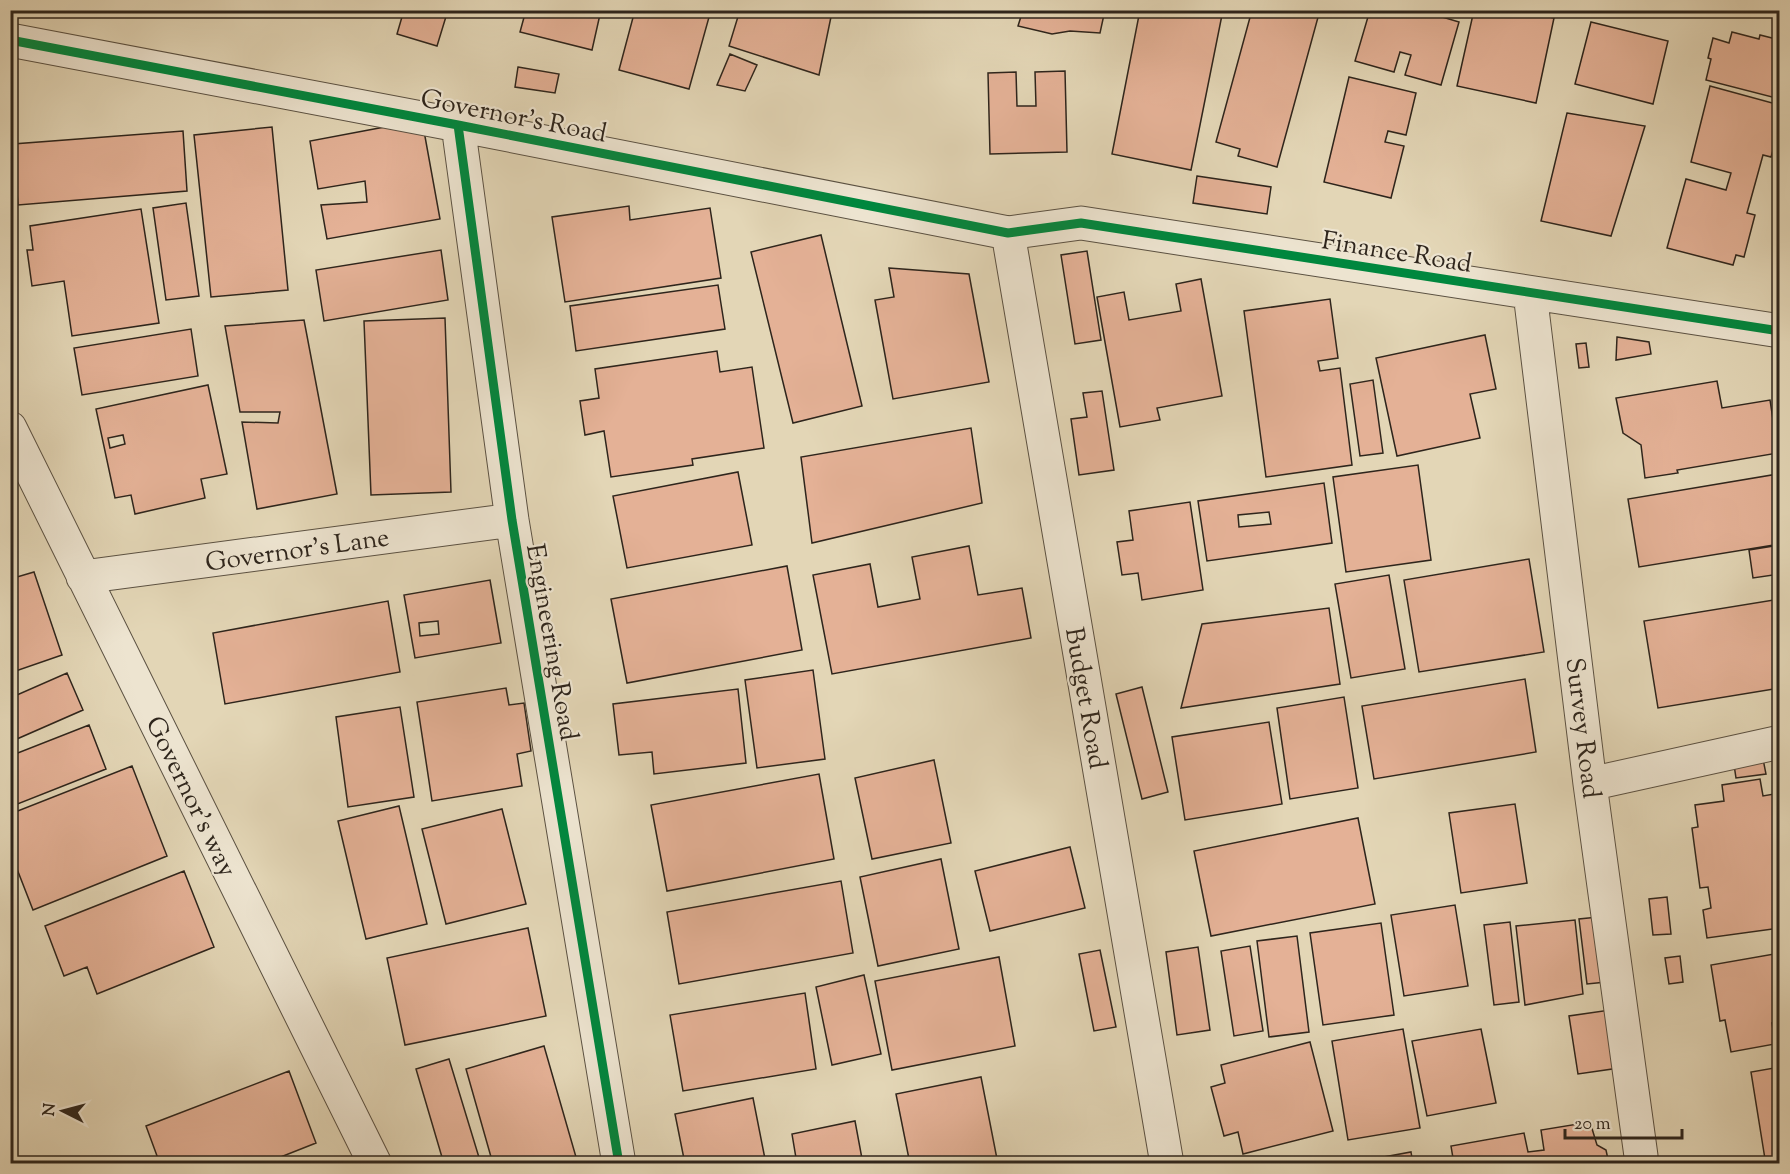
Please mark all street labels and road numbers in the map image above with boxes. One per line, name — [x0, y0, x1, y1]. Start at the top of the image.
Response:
street label: Governor's Road — [417, 81, 610, 154]
street label: Finance Road — [1319, 223, 1475, 284]
street label: Governor's Lane — [203, 520, 392, 583]
street label: Engineering Road — [515, 541, 586, 744]
street label: Budget Road — [1054, 625, 1115, 772]
street label: Survey Road — [1555, 656, 1609, 801]
street label: Governor's way — [135, 711, 245, 884]

